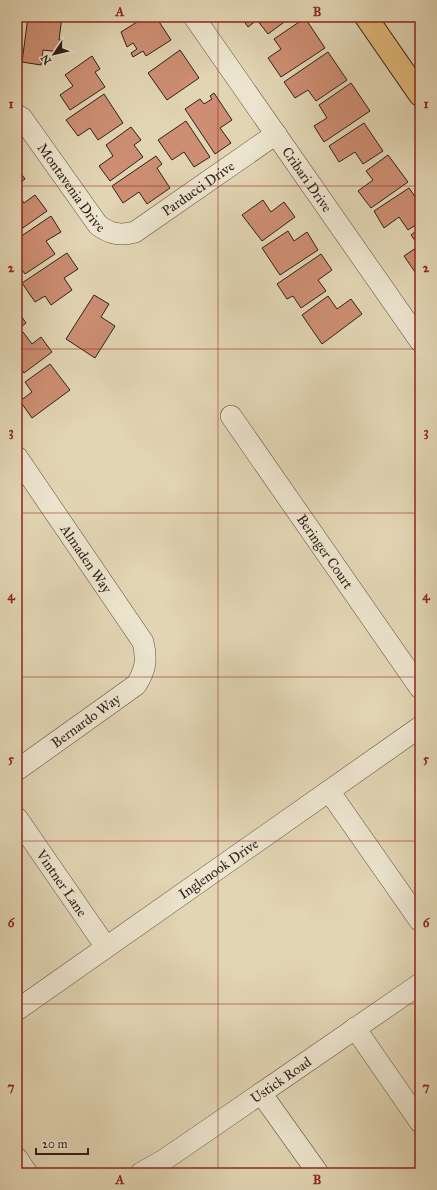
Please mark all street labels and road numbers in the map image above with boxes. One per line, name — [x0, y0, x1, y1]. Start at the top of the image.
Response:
street label: Montavenia Drive — [34, 140, 108, 236]
street label: Cribari Drive — [279, 143, 336, 215]
street label: Parducci Drive — [158, 157, 238, 219]
street label: Beringer Court — [293, 511, 357, 592]
street label: Almaden Way — [56, 520, 116, 597]
street label: Bernardo Way — [48, 690, 124, 752]
street label: Inglenook Drive — [175, 835, 262, 902]
street label: Vintner Lane — [32, 845, 91, 920]
street label: Ustick Road — [247, 1053, 314, 1107]

